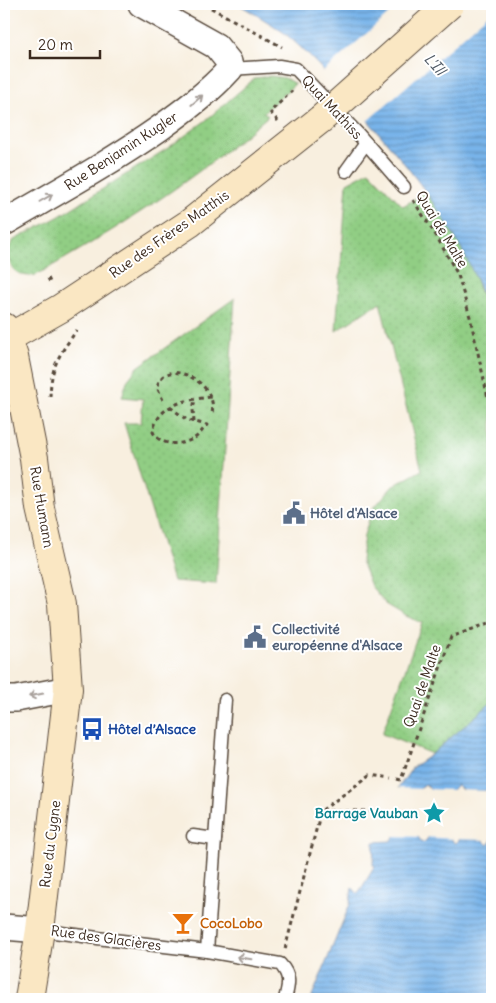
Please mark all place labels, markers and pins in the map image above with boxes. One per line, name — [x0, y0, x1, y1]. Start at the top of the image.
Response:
public building icon: Hôtel d'Alsace — [281, 500, 307, 526]
place label: Hôtel d'Alsace — [310, 504, 398, 522]
place label: Collectivité européenne d'Alsace — [272, 620, 403, 654]
public building icon: Collectivité européenne d'Alsace — [242, 624, 268, 650]
bus stop icon: Hôtel d’Alsace — [79, 716, 105, 742]
place label: Hôtel d’Alsace — [108, 720, 196, 738]
place icon: Barrage Vauban — [421, 800, 447, 826]
place label: Barrage Vauban — [315, 804, 418, 822]
bar icon: CocoLobo — [170, 910, 196, 936]
place label: CocoLobo — [200, 914, 263, 932]

